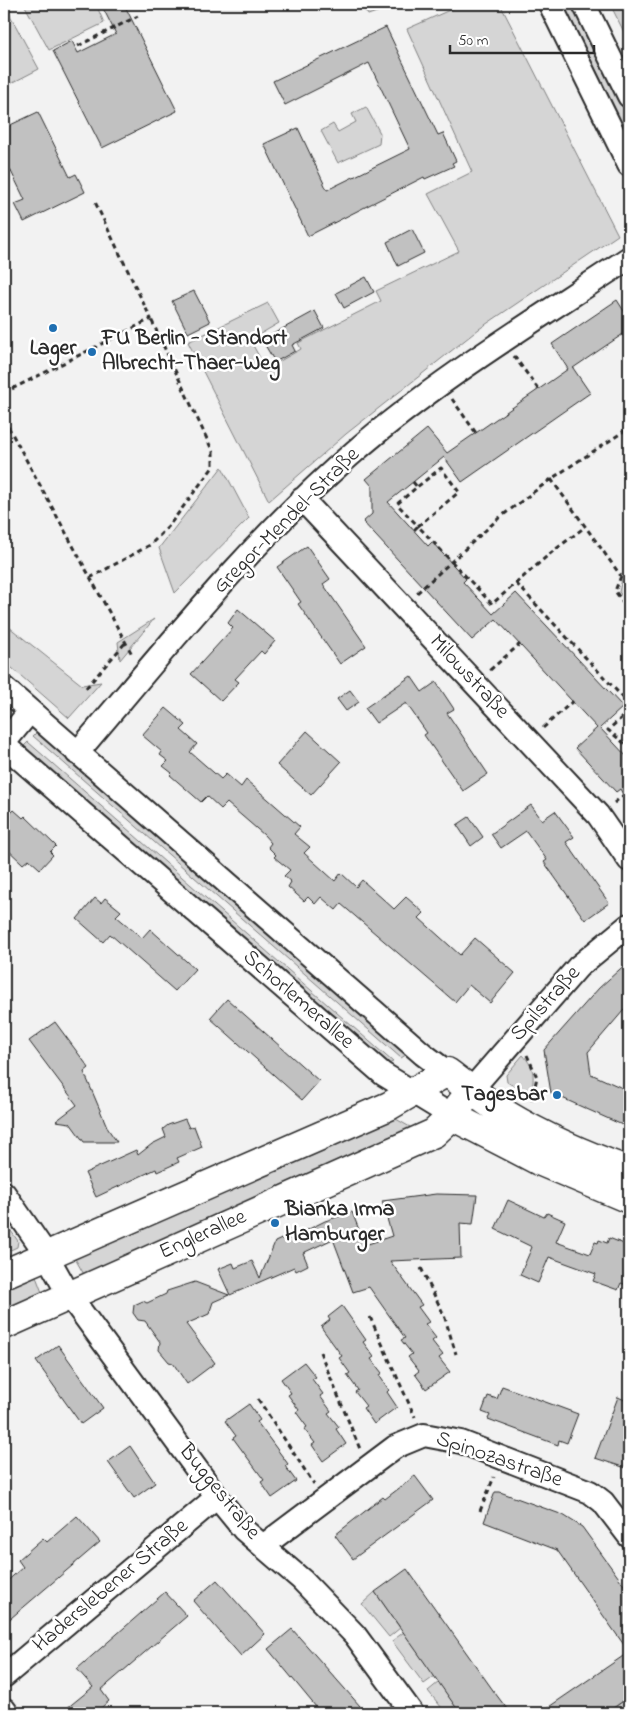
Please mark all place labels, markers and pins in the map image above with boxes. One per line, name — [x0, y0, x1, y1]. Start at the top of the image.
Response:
marker: Lager — [47, 322, 59, 334]
place label: FU Berlin - Standort Albrecht-Thaer-Weg — [101, 323, 288, 381]
place label: Lager — [30, 333, 77, 366]
marker: FU Berlin - Standort Albrecht-Thaer-Weg — [86, 346, 98, 358]
place label: Tagesbar — [461, 1079, 548, 1112]
marker: Tagesbar — [551, 1089, 563, 1101]
place label: Bianka Irma Hamburger — [284, 1194, 395, 1252]
marker: Bianka Irma Hamburger — [269, 1217, 281, 1229]

